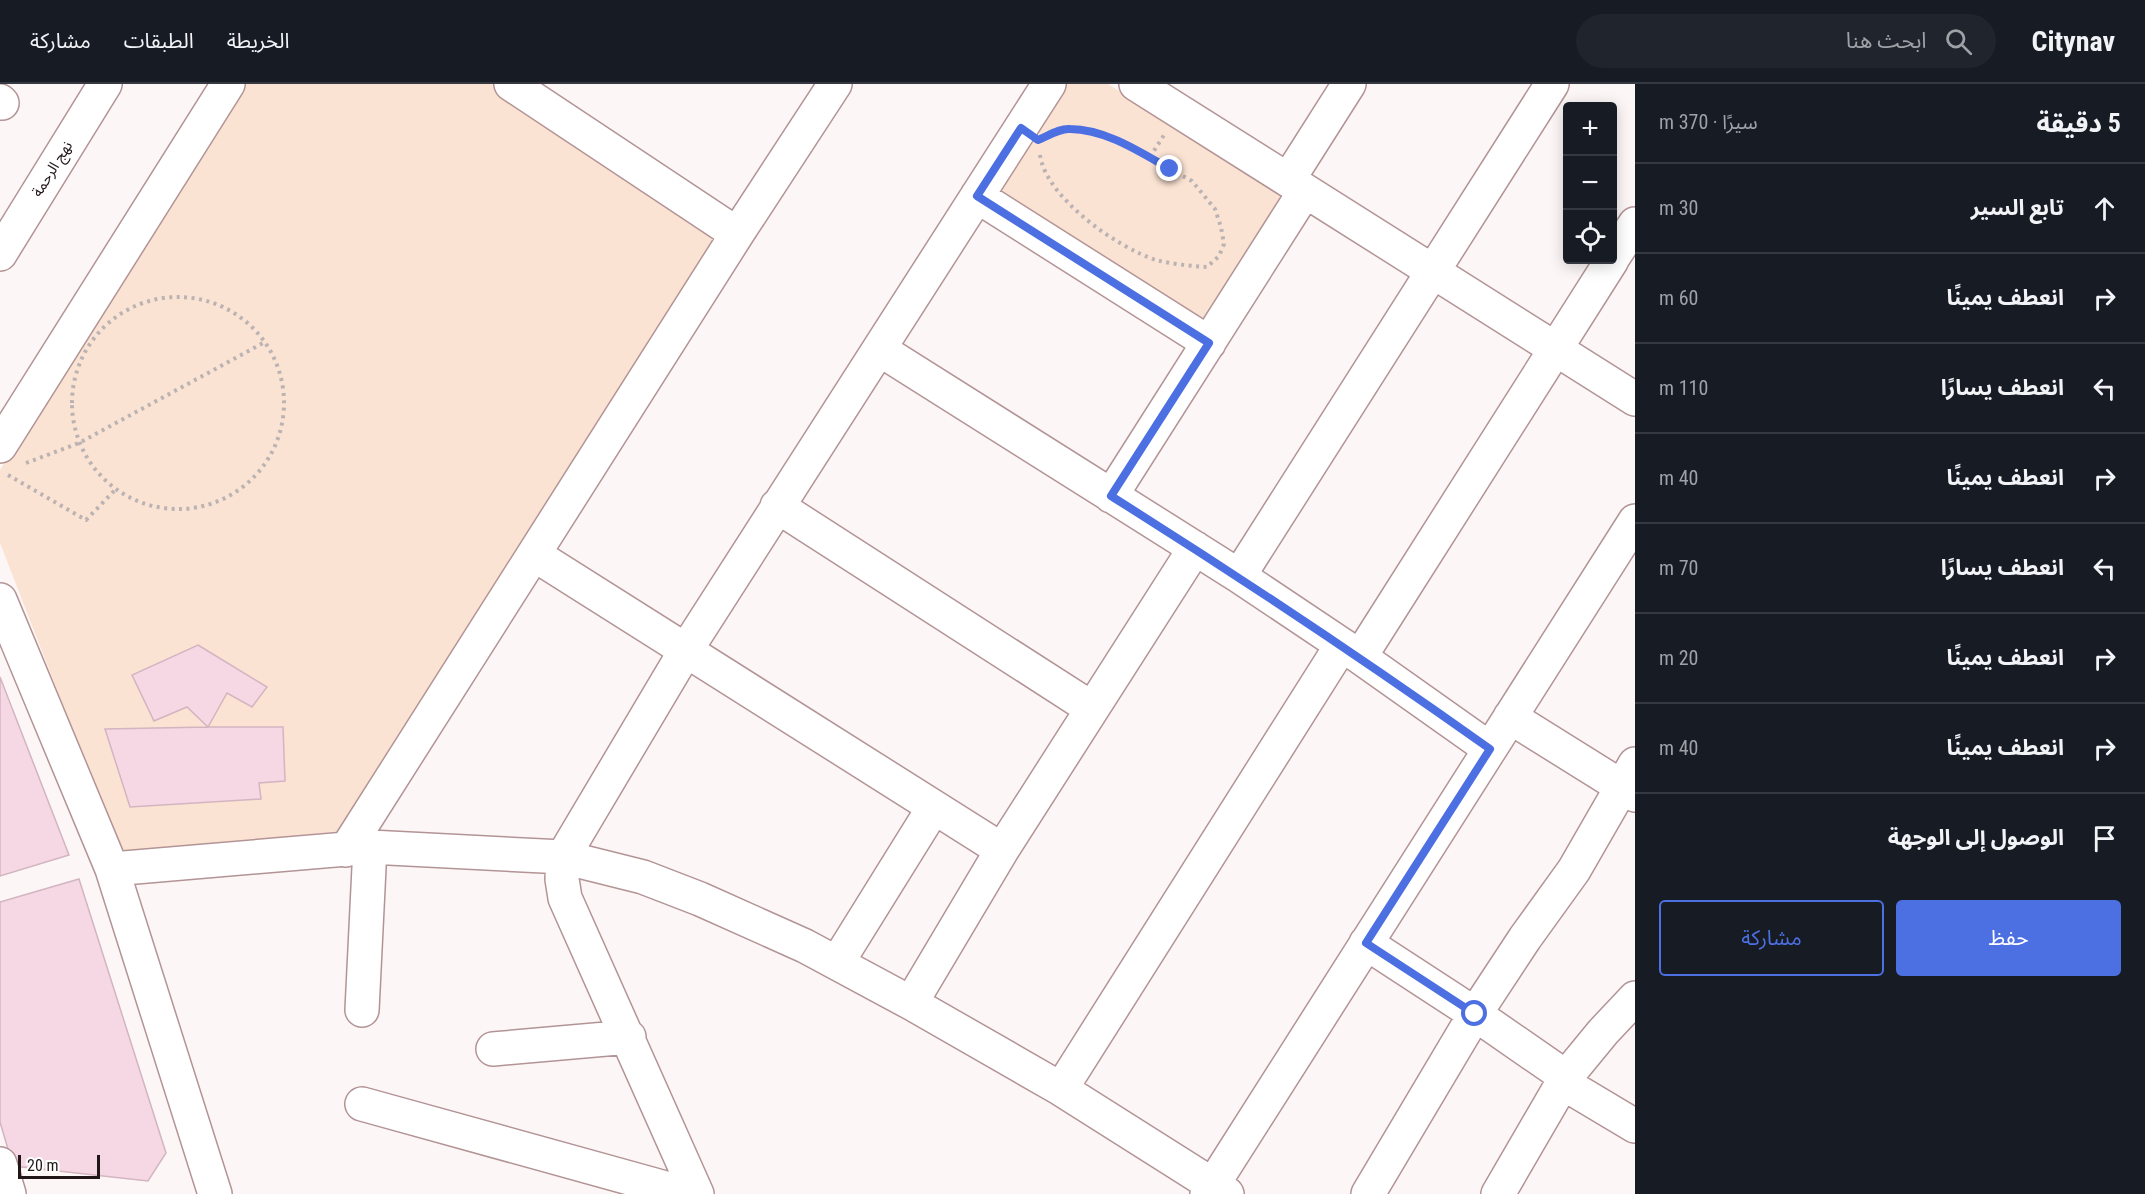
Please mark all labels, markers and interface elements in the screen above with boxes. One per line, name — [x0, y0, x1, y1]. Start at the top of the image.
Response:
search box — [1576, 14, 1996, 68]
icon: search — [1942, 25, 1975, 58]
text: Citynav — [2032, 25, 2115, 58]
text: ابحث هنا — [1846, 28, 1927, 53]
text: مشاركة — [30, 29, 91, 53]
text: الطبقات — [124, 29, 194, 53]
text: الخريطة — [227, 29, 290, 53]
map controls — [1563, 102, 1617, 264]
button: + — [1563, 102, 1617, 156]
text: 5 دقيقة — [2036, 108, 2121, 138]
text: سيرًا · 370 m — [1659, 110, 1758, 134]
street label: نهج الرحمة — [28, 138, 79, 202]
route end — [1156, 155, 1182, 181]
button: − — [1563, 156, 1617, 210]
icon: ahead — [2088, 192, 2121, 225]
text: تابع السير — [1971, 195, 2064, 220]
text: 30 m — [1659, 196, 1698, 220]
button: locate — [1563, 210, 1617, 264]
icon: right — [2088, 282, 2121, 315]
text: انعطف يمينًا — [1946, 285, 2064, 310]
text: 60 m — [1659, 286, 1698, 310]
icon: left — [2088, 372, 2121, 405]
text: انعطف يسارًا — [1941, 375, 2064, 400]
text: 110 m — [1659, 376, 1708, 400]
icon: right — [2088, 462, 2121, 495]
text: انعطف يمينًا — [1946, 465, 2064, 490]
text: 40 m — [1659, 466, 1698, 490]
icon: left — [2088, 552, 2121, 585]
text: انعطف يسارًا — [1941, 555, 2064, 580]
text: 70 m — [1659, 556, 1698, 580]
icon: right — [2088, 642, 2121, 675]
text: انعطف يمينًا — [1946, 645, 2064, 670]
text: 20 m — [1659, 646, 1698, 670]
icon: right — [2088, 732, 2121, 765]
text: انعطف يمينًا — [1946, 735, 2064, 760]
text: 40 m — [1659, 736, 1698, 760]
icon: arrive — [2088, 822, 2121, 855]
text: الوصول إلى الوجهة — [1888, 825, 2064, 850]
button: مشاركة — [1659, 900, 1884, 976]
button: حفظ — [1896, 900, 2121, 976]
route start — [1461, 1000, 1487, 1026]
scale bar — [18, 1152, 100, 1180]
text: 20 m — [27, 1156, 59, 1175]

